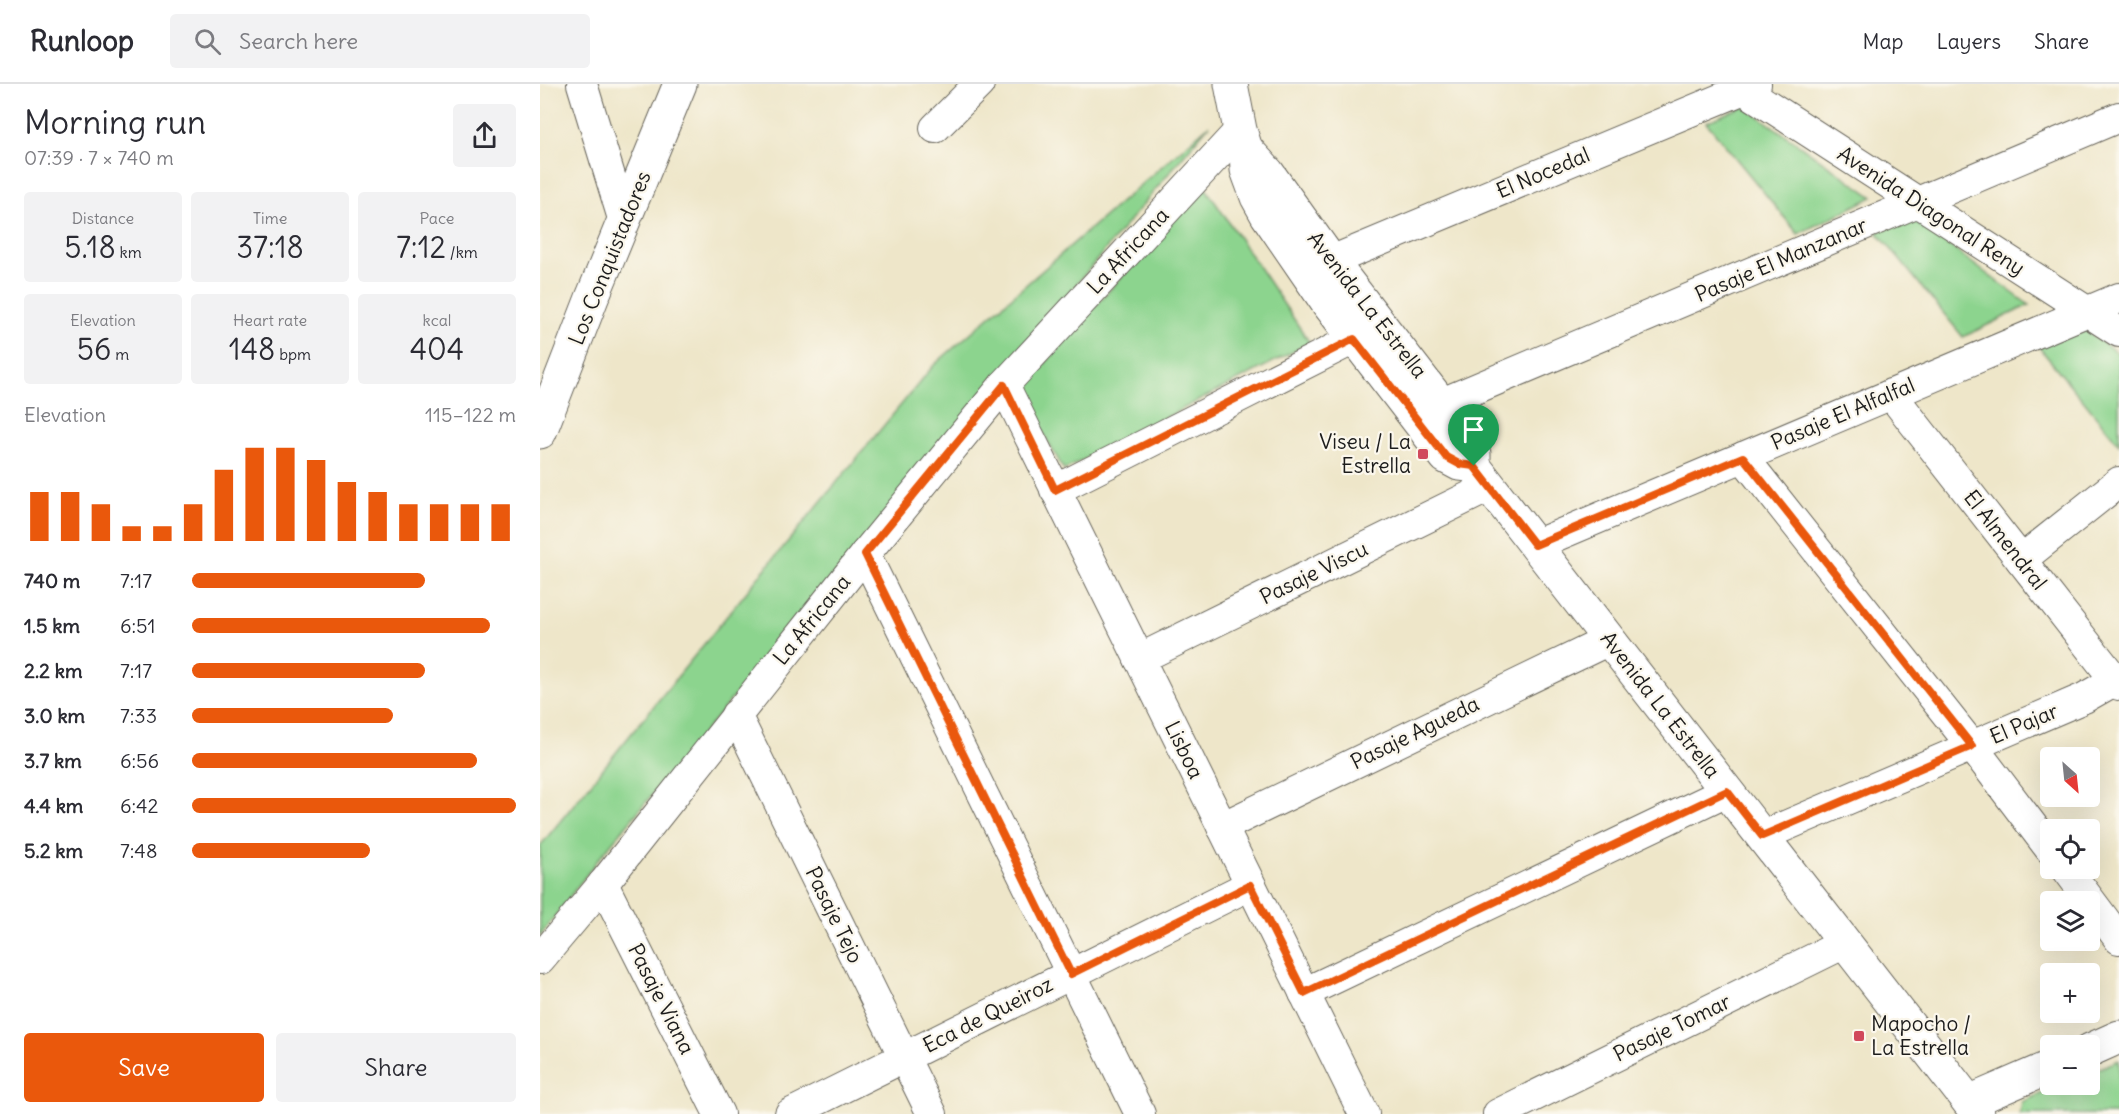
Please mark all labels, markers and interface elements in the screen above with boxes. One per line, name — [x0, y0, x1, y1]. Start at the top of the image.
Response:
search box — [170, 14, 590, 68]
text: Runloop — [30, 23, 134, 59]
icon: search — [191, 25, 224, 58]
text: Search here — [239, 27, 358, 55]
text: Map — [1863, 28, 1903, 55]
text: Layers — [1936, 28, 2001, 55]
text: Share — [2034, 28, 2089, 55]
text: Morning run — [24, 101, 206, 143]
button: share — [453, 104, 516, 167]
street label: Avenida Diagonal Reny — [1832, 140, 2030, 281]
street label: El Nocedal — [1492, 141, 1594, 204]
text: 07:39 · 7 × 740 m — [24, 145, 174, 170]
street label: Los Conquistadores — [562, 167, 657, 349]
street label: La Africana — [1081, 202, 1174, 300]
text: Distance — [72, 208, 134, 228]
text: Time — [253, 208, 287, 228]
text: Pace — [420, 208, 454, 228]
street label: Pasaje El Manzanar — [1691, 211, 1871, 308]
street label: Avenida La Estrella — [1302, 226, 1433, 384]
text: 5.18 — [64, 228, 116, 266]
text: 37:18 — [236, 228, 304, 266]
text: 7:12 — [396, 228, 446, 266]
text: km — [116, 242, 142, 262]
text: /km — [446, 242, 478, 262]
text: Elevation — [70, 310, 136, 330]
text: Heart rate — [233, 310, 307, 330]
text: kcal — [423, 310, 451, 330]
text: 56 — [77, 330, 111, 368]
text: 148 — [229, 330, 275, 368]
text: 404 — [410, 330, 464, 368]
text: m — [111, 344, 129, 364]
text: bpm — [275, 344, 311, 364]
street label: Pasaje El Alfalfal — [1767, 371, 1919, 456]
text: Elevation — [24, 402, 106, 427]
text: 115–122 m — [425, 402, 516, 427]
pin — [1448, 404, 1499, 466]
icon: arrive — [1457, 413, 1490, 446]
place label: Viseu / La Estrella — [1319, 428, 1411, 479]
marker: Viseu / La Estrella — [1416, 447, 1430, 461]
street label: El Almendral — [1958, 484, 2053, 595]
street label: Pasaje Viscu — [1255, 535, 1372, 610]
text: 740 m — [24, 568, 80, 593]
text: 7:17 — [120, 568, 152, 593]
street label: La Africana — [767, 569, 856, 670]
text: 1.5 km — [24, 613, 80, 638]
text: 6:51 — [120, 613, 156, 638]
street label: Avenida La Estrella — [1595, 626, 1726, 784]
text: 2.2 km — [24, 658, 83, 683]
text: 7:17 — [120, 658, 152, 683]
street label: Pasaje Agueda — [1346, 690, 1483, 775]
street label: El Pajar — [1986, 697, 2062, 750]
text: 3.0 km — [24, 703, 85, 728]
text: 7:33 — [120, 703, 157, 728]
street label: Lisboa — [1159, 716, 1210, 783]
north arrow — [2040, 747, 2100, 807]
map controls — [2040, 747, 2100, 1095]
text: 3.7 km — [24, 748, 82, 773]
text: 6:56 — [120, 748, 159, 773]
text: 4.4 km — [24, 793, 83, 818]
text: 6:42 — [120, 793, 159, 818]
button: locate — [2040, 819, 2100, 879]
text: 5.2 km — [24, 838, 83, 863]
text: 7:48 — [120, 838, 157, 863]
street label: Pasaje Tejo — [800, 862, 869, 967]
button: layers — [2040, 891, 2100, 951]
street label: Pasaje Viana — [622, 939, 701, 1059]
button: + — [2040, 963, 2100, 1023]
street label: Eca de Queiroz — [918, 970, 1057, 1059]
street label: Pasaje Tomar — [1609, 987, 1735, 1068]
place label: Mapocho / La Estrella — [1871, 1010, 1971, 1061]
marker: Mapocho / La Estrella — [1852, 1029, 1866, 1043]
button: Save — [24, 1033, 264, 1102]
button: Share — [276, 1033, 516, 1102]
button: − — [2040, 1035, 2100, 1095]

